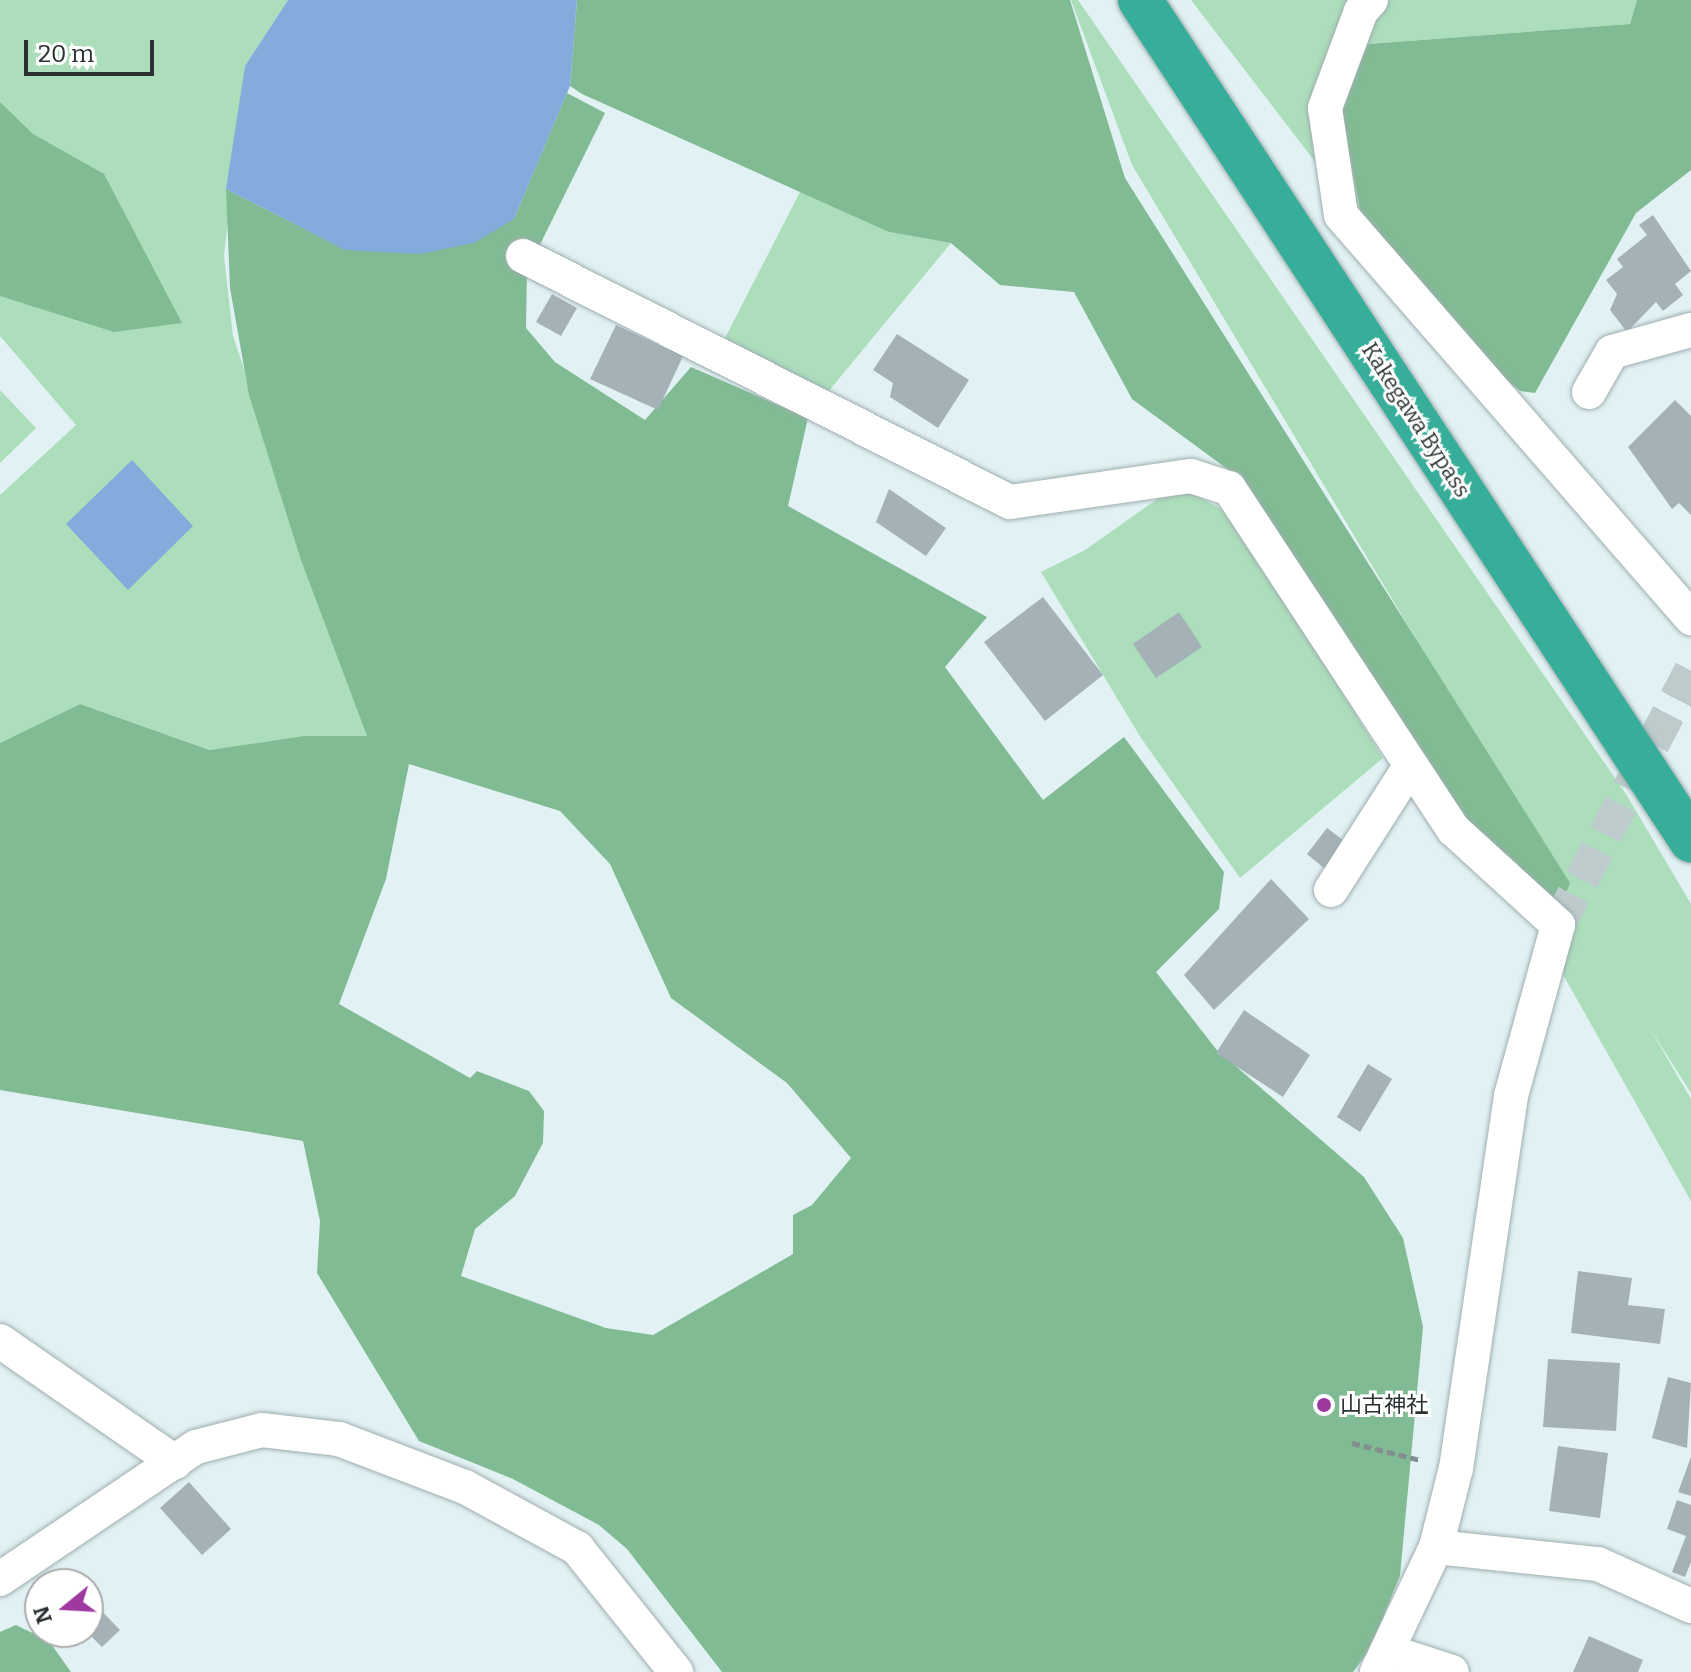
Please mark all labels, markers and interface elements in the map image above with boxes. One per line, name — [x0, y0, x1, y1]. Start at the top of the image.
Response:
scale bar — [28, 24, 158, 74]
text: 20 m — [38, 40, 94, 68]
street label: Kakegawa Bypass — [1356, 338, 1476, 502]
place label: 山古神社 — [1340, 1392, 1428, 1418]
marker: 山古神社 — [1315, 1396, 1333, 1414]
north arrow — [24, 1568, 104, 1648]
text: N — [27, 1603, 58, 1627]

